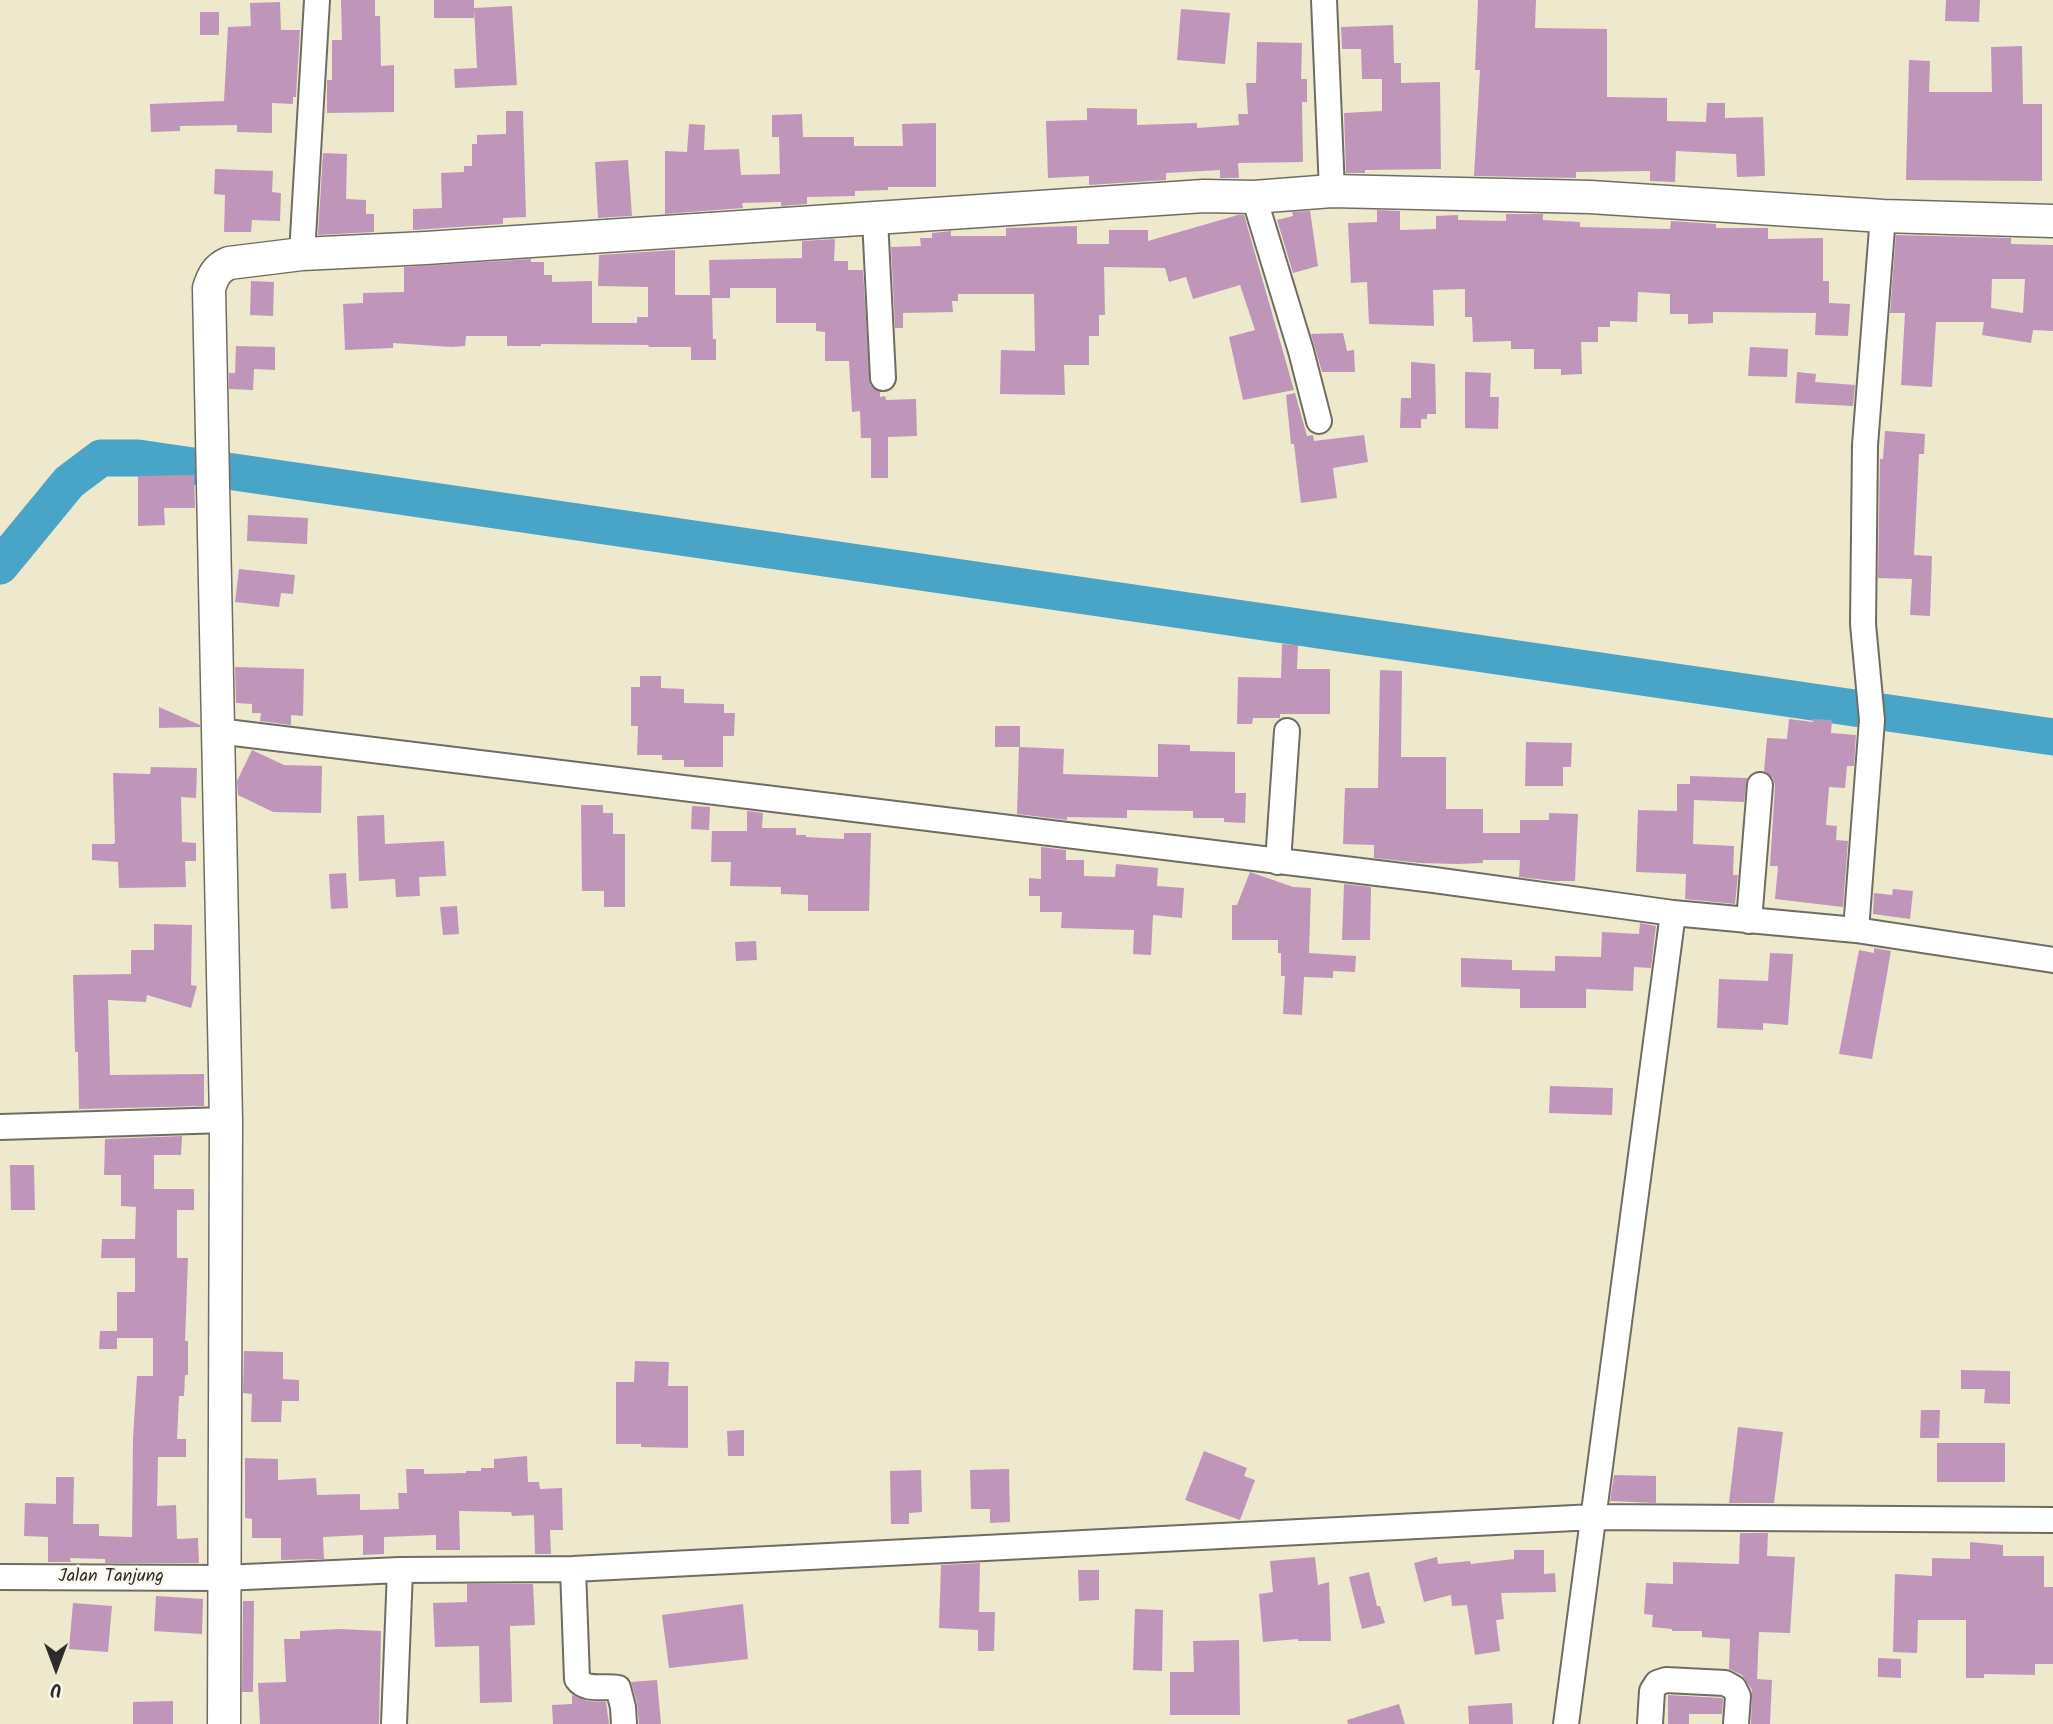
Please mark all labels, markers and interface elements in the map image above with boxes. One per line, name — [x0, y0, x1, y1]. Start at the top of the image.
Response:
street label: Jalan Tanjung — [58, 1567, 164, 1589]
north arrow — [21, 1633, 91, 1703]
text: U — [50, 1674, 62, 1704]

